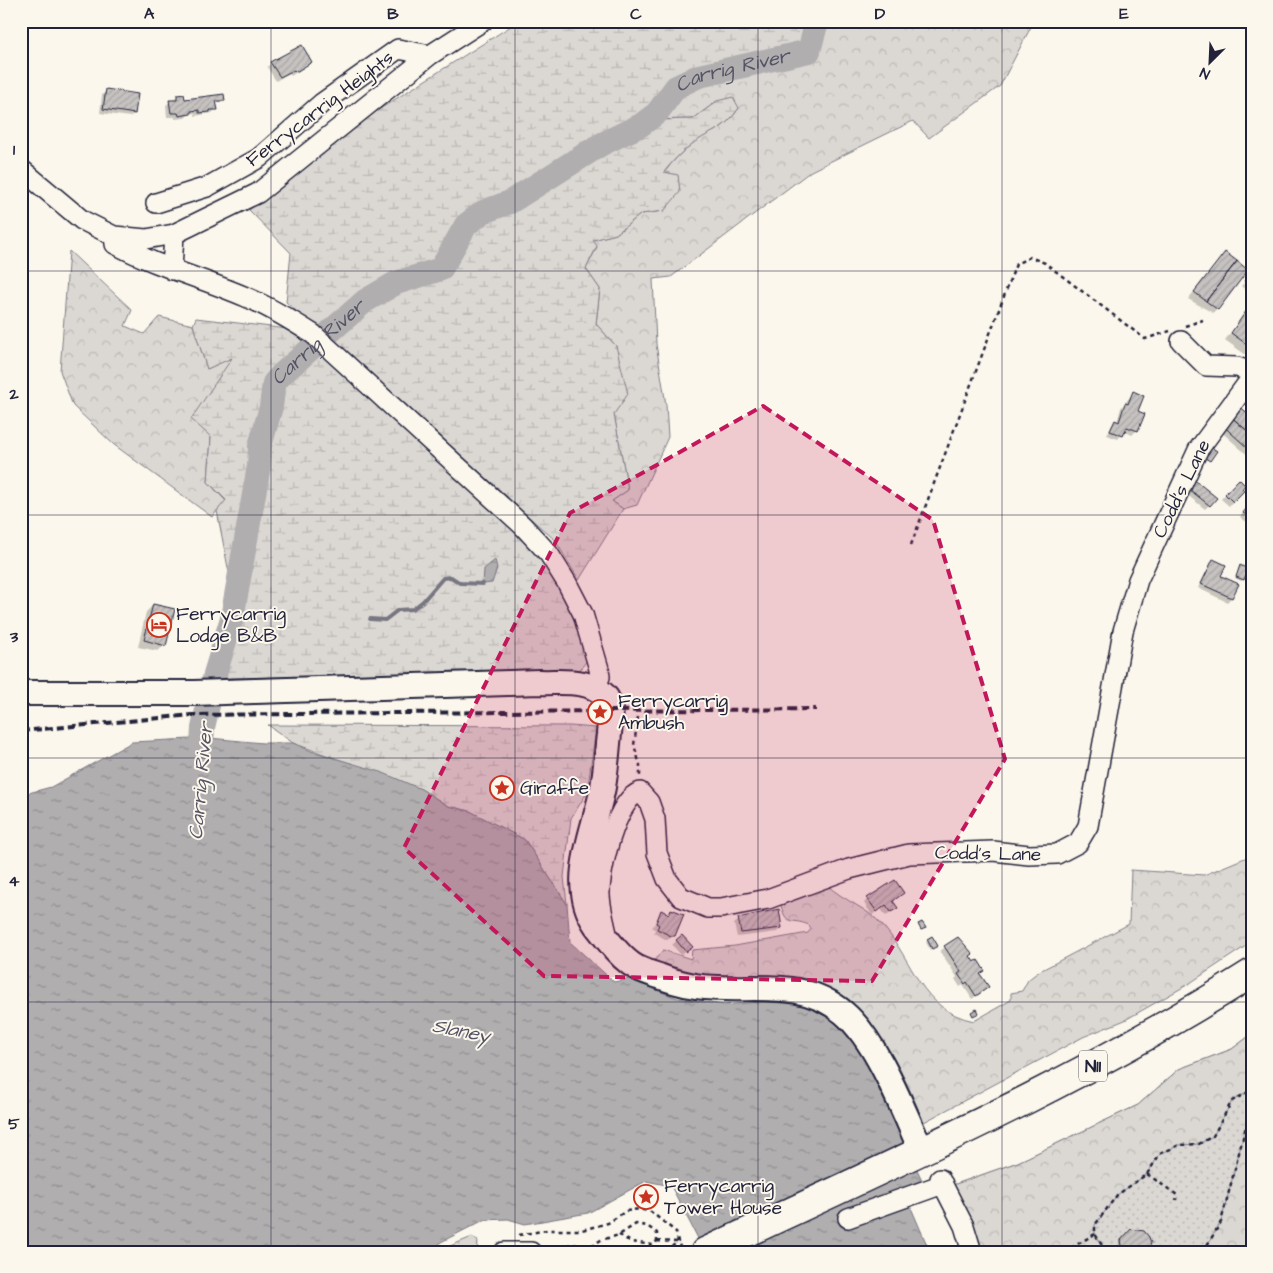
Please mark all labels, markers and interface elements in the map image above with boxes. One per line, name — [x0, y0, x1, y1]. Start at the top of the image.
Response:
text: A — [144, 3, 155, 25]
text: B — [387, 3, 399, 25]
text: C — [630, 3, 642, 25]
text: D — [875, 3, 886, 25]
text: E — [1119, 3, 1129, 25]
north arrow — [1186, 38, 1236, 88]
water label: Carrig River — [671, 41, 794, 99]
street label: Ferrycarrig Heights — [240, 44, 400, 174]
text: N — [1197, 62, 1213, 84]
text: 1 — [13, 139, 16, 161]
water label: Carrig River — [264, 292, 373, 391]
text: 2 — [8, 383, 19, 405]
street label: Codd's Lane — [1147, 435, 1217, 543]
place label: Ferrycarrig Lodge B&B — [176, 601, 286, 651]
hotel icon: Ferrycarrig Lodge B&B — [146, 612, 172, 638]
text: 3 — [9, 626, 19, 648]
place label: Ferrycarrig Ambush — [618, 688, 728, 737]
place icon: Ferrycarrig Ambush — [587, 699, 613, 725]
water label: Carrig River — [182, 719, 221, 841]
place icon: Giraffe — [489, 775, 515, 801]
place label: Giraffe — [520, 775, 589, 802]
street label: Codd's Lane — [935, 840, 1041, 868]
text: 4 — [9, 870, 20, 892]
water label: Slaney — [430, 1012, 494, 1052]
road number: N11 — [1079, 1050, 1107, 1082]
text: 5 — [8, 1113, 20, 1135]
place label: Ferrycarrig Tower House — [664, 1173, 782, 1222]
place icon: Ferrycarrig Tower House — [633, 1184, 659, 1210]

